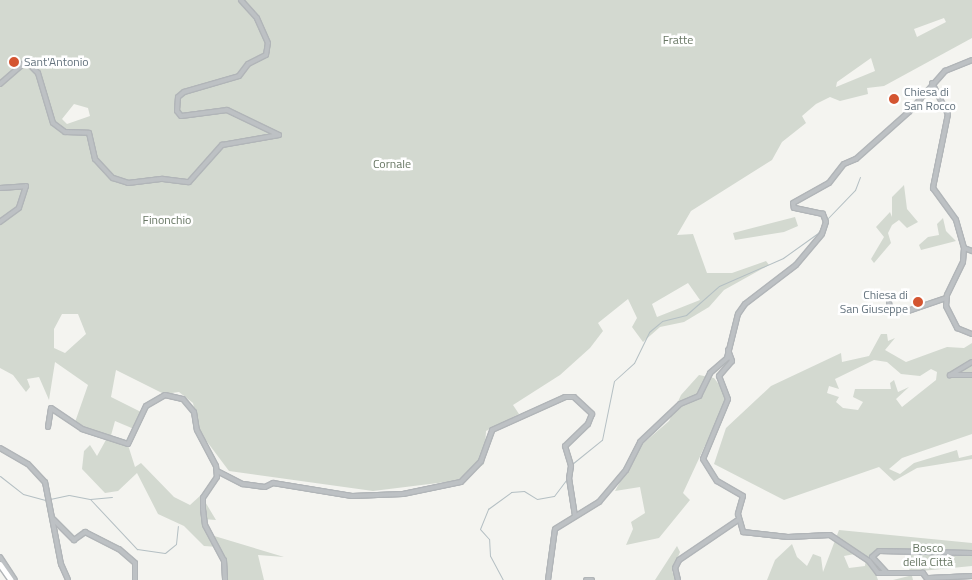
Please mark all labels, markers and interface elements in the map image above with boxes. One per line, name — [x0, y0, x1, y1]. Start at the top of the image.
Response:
park label: Fratte — [663, 33, 693, 47]
place label: Sant'Antonio — [24, 55, 89, 69]
marker: Sant'Antonio — [8, 56, 20, 68]
place label: Chiesa di San Rocco — [904, 85, 956, 113]
marker: Chiesa di San Rocco — [888, 93, 900, 105]
park label: Cornale — [373, 157, 411, 171]
park label: Finonchio — [143, 213, 191, 227]
place label: Chiesa di San Giuseppe — [840, 288, 908, 316]
marker: Chiesa di San Giuseppe — [912, 296, 924, 308]
park label: Bosco della Città — [903, 541, 953, 569]

